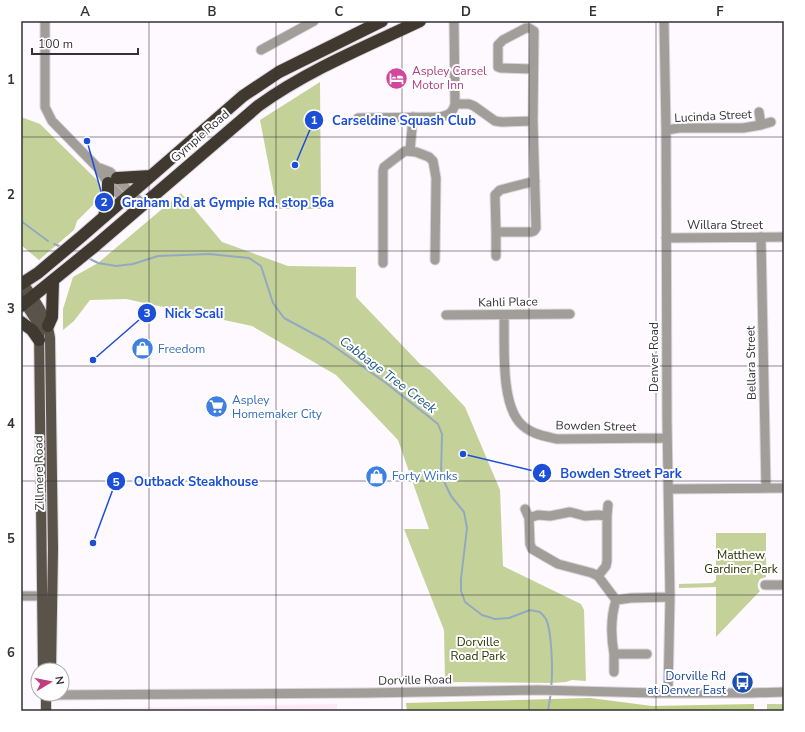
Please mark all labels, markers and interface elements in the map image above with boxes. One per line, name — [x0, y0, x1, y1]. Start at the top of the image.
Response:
text: A — [80, 3, 90, 21]
text: B — [208, 3, 217, 21]
text: C — [335, 3, 344, 21]
text: D — [461, 3, 471, 21]
text: E — [589, 3, 597, 21]
text: F — [716, 3, 724, 21]
scale bar — [32, 30, 138, 56]
text: 100 m — [38, 36, 73, 52]
place label: Aspley Carsel Motor Inn — [412, 63, 487, 93]
hotel icon: Aspley Carsel Motor Inn — [383, 65, 409, 91]
text: 1 — [7, 71, 15, 89]
street label: Gympie Road — [167, 106, 233, 166]
street label: Lucinda Street — [674, 106, 753, 126]
callout: Carseldine Squash Club — [304, 108, 484, 133]
text: 1 — [310, 112, 318, 128]
text: Carseldine Squash Club — [332, 112, 476, 130]
text: 2 — [7, 186, 15, 204]
callout: Graham Rd at Gympie Rd, stop 56a — [94, 190, 342, 215]
text: 2 — [100, 194, 108, 210]
text: Graham Rd at Gympie Rd, stop 56a — [122, 194, 334, 212]
street label: Willara Street — [687, 217, 764, 233]
street label: Kahli Place — [478, 293, 538, 311]
text: 3 — [7, 300, 15, 318]
callout: Nick Scali — [137, 300, 231, 325]
text: 3 — [143, 305, 151, 321]
text: Nick Scali — [165, 305, 223, 323]
street label: Denver Road — [646, 322, 662, 392]
street label: Bellara Street — [742, 325, 760, 400]
water label: Cabbage Tree Creek — [336, 332, 441, 418]
shop icon: Freedom — [130, 336, 156, 362]
place label: Freedom — [158, 341, 205, 357]
place label: Aspley Homemaker City — [232, 392, 323, 422]
supermarket icon: Aspley Homemaker City — [203, 394, 229, 420]
text: 4 — [7, 415, 15, 433]
street label: Bowden Street — [555, 417, 637, 435]
street label: Zillmere Road — [30, 435, 48, 511]
callout: Bowden Street Park — [532, 461, 689, 486]
shop icon: Forty Winks — [363, 463, 389, 489]
text: Bowden Street Park — [560, 465, 683, 483]
text: 4 — [538, 466, 546, 482]
place label: Forty Winks — [392, 468, 458, 484]
callout: Outback Steakhouse — [106, 469, 267, 494]
text: Outback Steakhouse — [134, 473, 258, 491]
text: 5 — [112, 474, 120, 490]
text: 5 — [7, 530, 15, 548]
park label: Matthew Gardiner Park — [704, 547, 779, 577]
park label: Dorville Road Park — [451, 634, 506, 664]
text: 6 — [7, 644, 15, 662]
north arrow — [30, 662, 70, 702]
place label: Dorville Rd at Denver East — [647, 668, 727, 698]
bus stop icon: Dorville Rd at Denver East — [729, 670, 755, 696]
street label: Dorville Road — [378, 671, 452, 689]
text: N — [51, 675, 67, 686]

